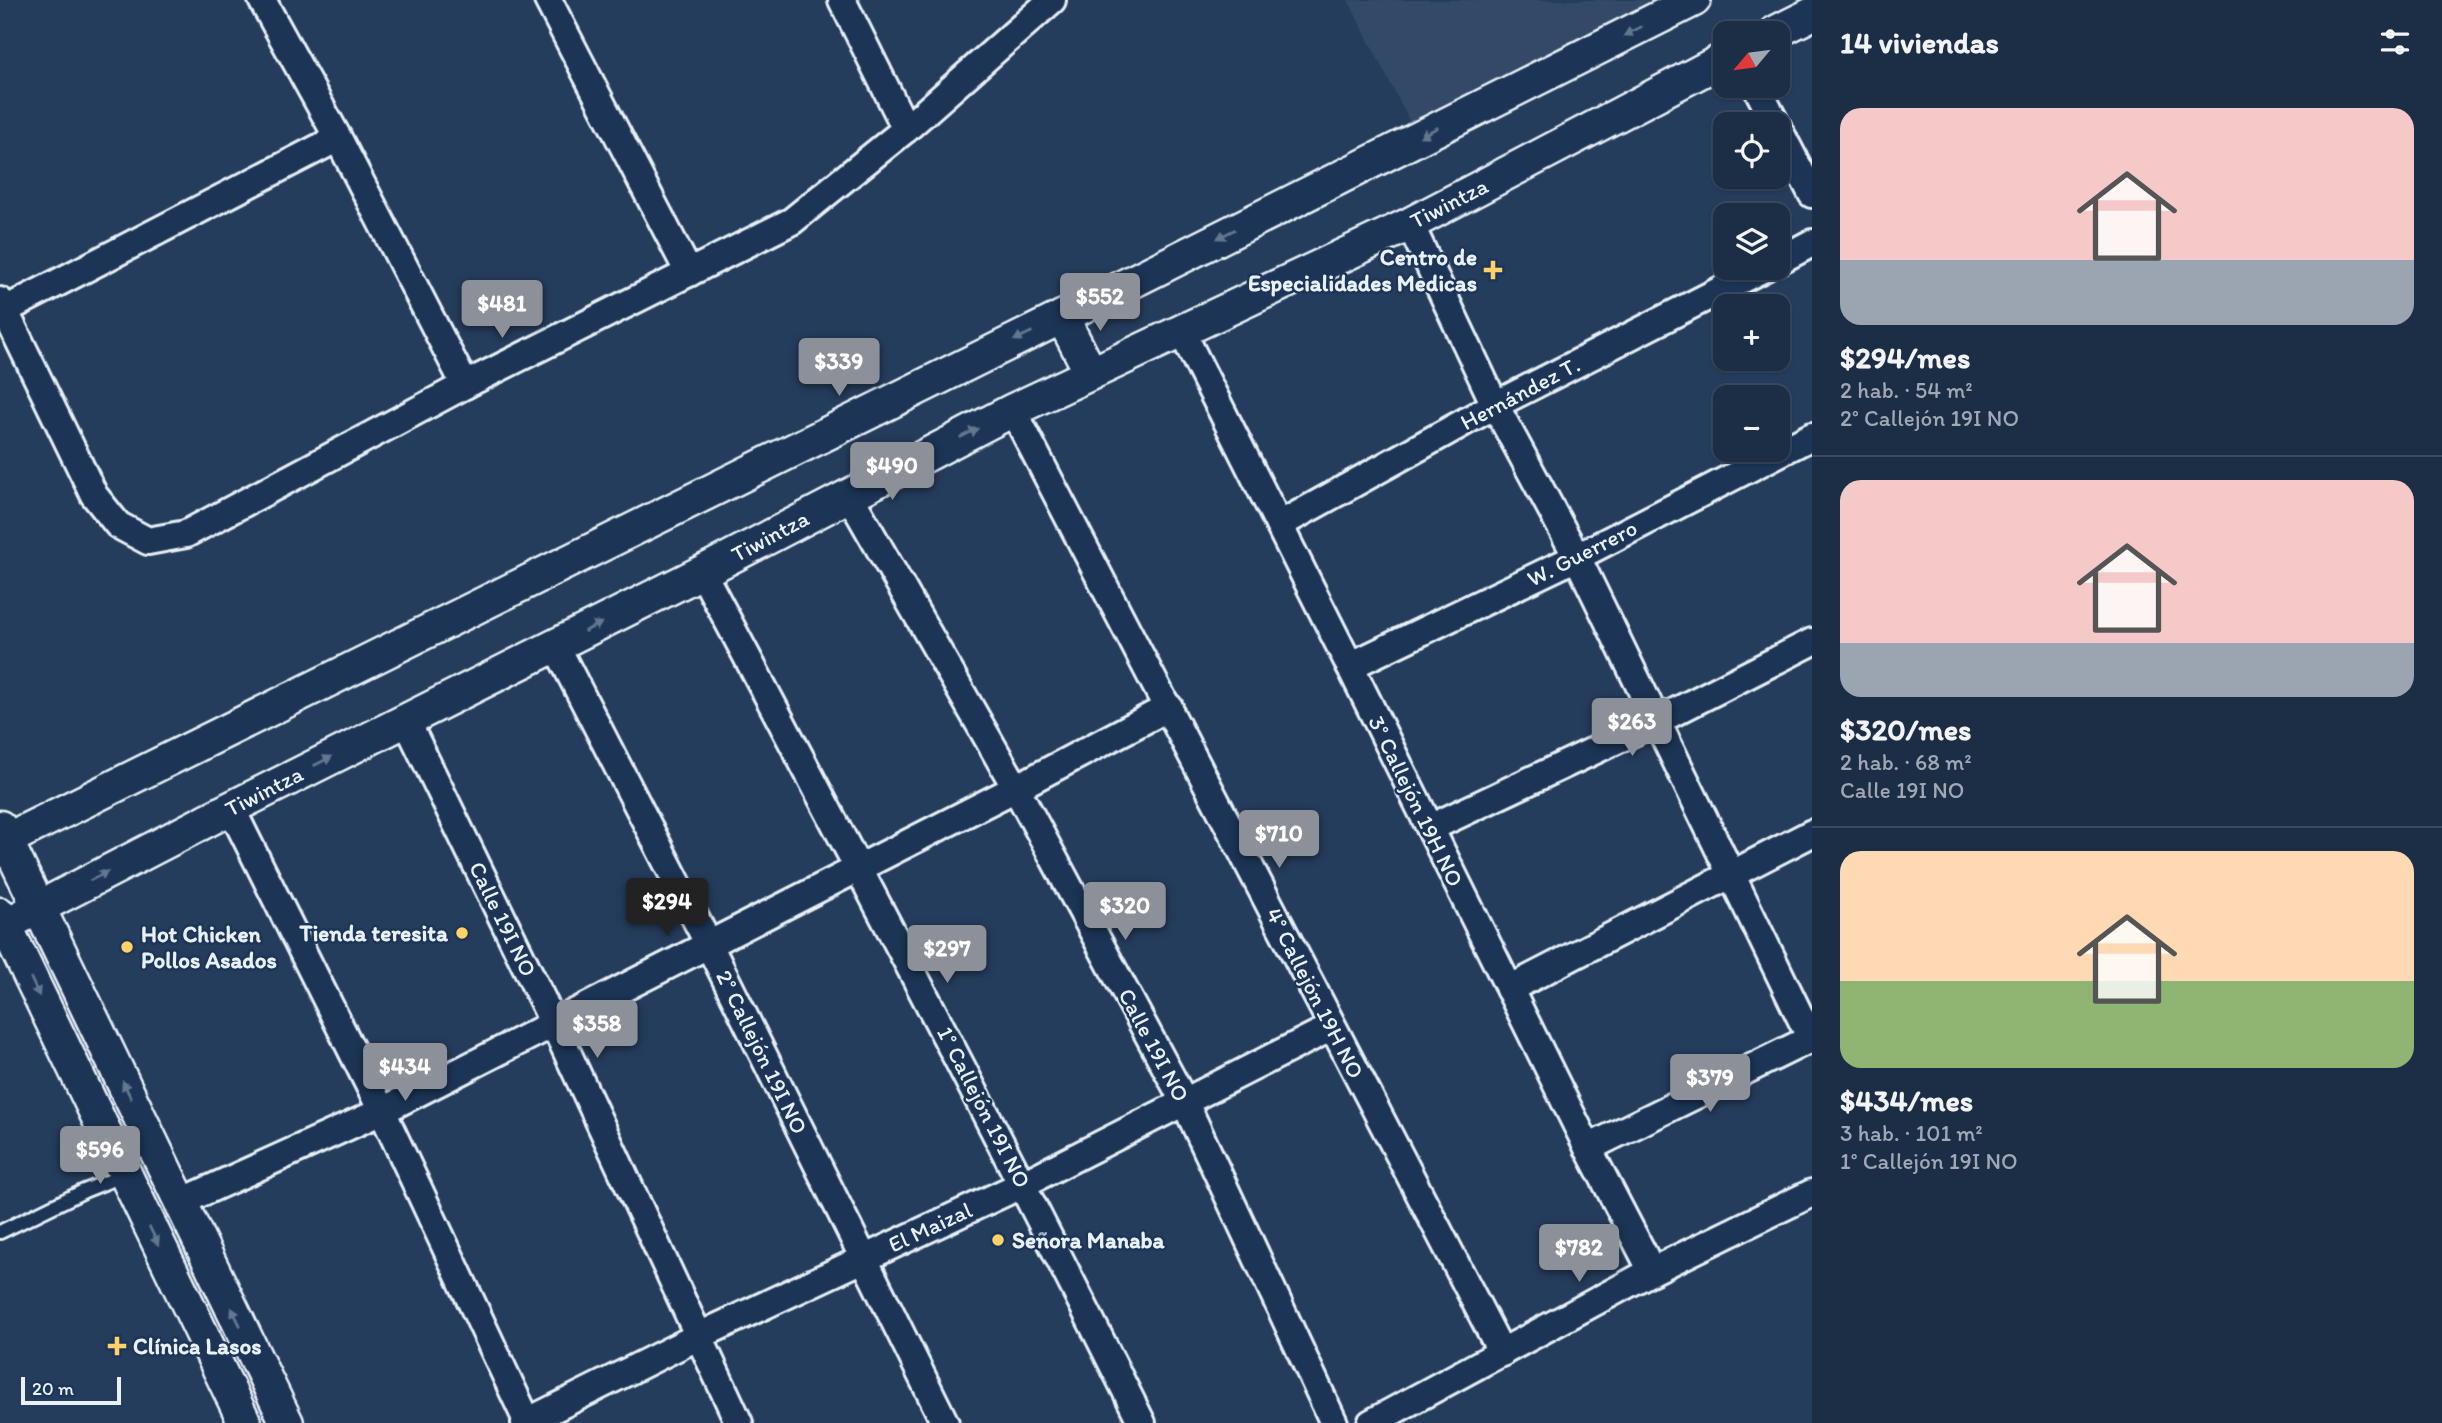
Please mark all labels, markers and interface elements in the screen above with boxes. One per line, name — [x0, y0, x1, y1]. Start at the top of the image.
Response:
north arrow — [1713, 21, 1790, 98]
map controls — [1713, 21, 1790, 462]
icon: filters — [2376, 23, 2414, 61]
text: 14 viviendas — [1840, 24, 1999, 61]
one-way arrow — [1623, 25, 1643, 36]
button: locate — [1713, 112, 1790, 189]
one-way arrow — [1419, 126, 1439, 138]
icon: home — [2064, 153, 2190, 279]
street label: Tiwintza — [1405, 171, 1493, 235]
button: layers — [1713, 203, 1790, 280]
one-way arrow — [1216, 229, 1236, 240]
place label: Centro de Especialidades Medicas — [1248, 243, 1477, 297]
marker: Centro de Especialidades Medicas — [1483, 260, 1503, 280]
pin: $552 — [1059, 274, 1141, 333]
pin: $481 — [461, 280, 543, 340]
text: $552 — [1076, 282, 1124, 310]
text: $481 — [478, 289, 526, 317]
button: + — [1713, 294, 1790, 371]
one-way arrow — [1013, 331, 1033, 342]
pin: $339 — [798, 338, 880, 398]
text: $294/mes — [1840, 339, 1970, 376]
text: $339 — [815, 347, 863, 375]
street label: Hernández T. — [1456, 350, 1584, 436]
text: 2 hab. · 54 m² — [1840, 376, 1973, 404]
button: − — [1713, 385, 1790, 462]
text: 2° Callejón 19I NO — [1840, 404, 2019, 432]
one-way arrow — [959, 427, 979, 438]
pin: $490 — [851, 442, 933, 502]
text: $490 — [866, 451, 918, 479]
street label: Tiwintza — [726, 504, 814, 568]
street label: W. Guerrero — [1522, 513, 1642, 593]
icon: home — [2064, 525, 2190, 651]
one-way arrow — [583, 622, 603, 633]
pin: $263 — [1591, 698, 1673, 758]
text: $263 — [1608, 707, 1656, 735]
street label: 3° Callejón 19H NO — [1362, 711, 1470, 891]
text: $320/mes — [1840, 711, 1971, 748]
text: 2 hab. · 68 m² — [1840, 748, 1972, 776]
one-way arrow — [314, 756, 334, 768]
street label: Tiwintza — [220, 759, 308, 823]
text: Calle 19I NO — [1840, 776, 1964, 804]
pin: $710 — [1238, 810, 1320, 870]
text: $710 — [1255, 819, 1303, 847]
street label: Calle 19I NO — [463, 857, 543, 981]
one-way arrow — [89, 870, 109, 882]
pin: $294 — [626, 878, 708, 938]
pin: $320 — [1084, 883, 1166, 942]
text: $294 — [642, 887, 692, 915]
text: $320 — [1100, 891, 1150, 919]
icon: home — [2064, 896, 2190, 1022]
street label: 4° Callejón 19H NO — [1260, 903, 1370, 1083]
place label: Tienda teresita — [298, 919, 449, 947]
place label: Hot Chicken Pollos Asados — [141, 920, 277, 974]
marker: Tienda teresita — [454, 925, 470, 941]
pin: $297 — [906, 926, 988, 985]
text: $297 — [923, 934, 971, 962]
marker: Hot Chicken Pollos Asados — [119, 939, 135, 955]
street label: 2° Callejón 19I NO — [710, 965, 814, 1139]
one-way arrow — [29, 977, 40, 997]
street label: Calle 19I NO — [1112, 983, 1196, 1107]
pin: $358 — [556, 1000, 638, 1060]
text: $358 — [573, 1009, 621, 1037]
street label: 1° Callejón 19I NO — [931, 1022, 1037, 1192]
pin: $434 — [364, 1044, 446, 1103]
text: $434 — [379, 1052, 431, 1080]
pin: $379 — [1669, 1054, 1751, 1114]
text: $379 — [1686, 1063, 1734, 1091]
one-way arrow — [121, 1080, 132, 1100]
text: $434/mes — [1840, 1082, 1973, 1119]
text: 3 hab. · 101 m² — [1840, 1119, 1983, 1147]
pin: $596 — [59, 1126, 141, 1186]
text: $596 — [76, 1135, 124, 1163]
text: 1° Callejón 19I NO — [1840, 1147, 2018, 1175]
street label: El Maizal — [884, 1195, 977, 1259]
pin: $782 — [1538, 1224, 1620, 1284]
one-way arrow — [148, 1226, 160, 1246]
place label: Señora Manaba — [1012, 1226, 1165, 1254]
marker: Señora Manaba — [990, 1232, 1006, 1248]
text: $782 — [1555, 1233, 1603, 1261]
one-way arrow — [230, 1307, 242, 1327]
place label: Clínica Lasos — [133, 1332, 261, 1360]
marker: Clínica Lasos — [107, 1336, 127, 1356]
scale bar — [21, 1374, 121, 1406]
text: 20 m — [32, 1377, 74, 1400]

